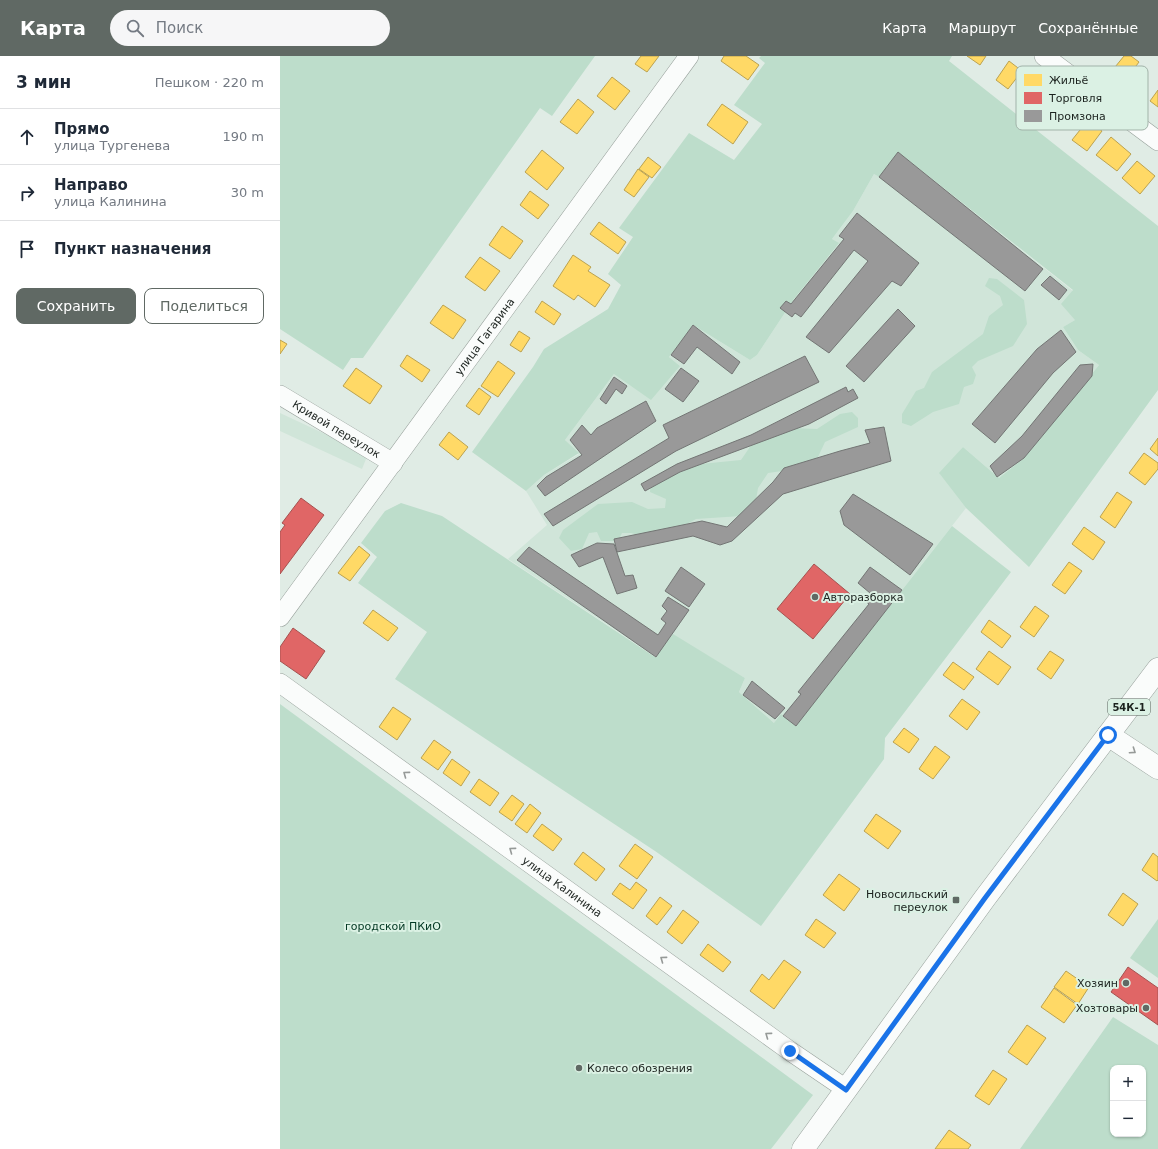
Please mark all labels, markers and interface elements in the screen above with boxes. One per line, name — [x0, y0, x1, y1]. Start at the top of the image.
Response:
search box — [110, 10, 390, 46]
text: Карта — [20, 17, 86, 39]
icon: search — [124, 17, 146, 39]
text: Поиск — [156, 19, 203, 37]
text: Карта — [882, 20, 926, 36]
text: Маршрут — [948, 20, 1016, 36]
text: Сохранённые — [1038, 20, 1138, 36]
legend — [1016, 66, 1148, 130]
text: 3 мин — [16, 72, 71, 92]
text: Жильё — [1049, 74, 1089, 87]
text: Пешком · 220 m — [155, 75, 264, 90]
text: Торговля — [1048, 92, 1102, 105]
text: Промзона — [1049, 110, 1106, 123]
text: Прямо — [54, 120, 110, 138]
icon: ahead — [16, 126, 38, 148]
text: 190 m — [222, 129, 264, 144]
text: улица Тургенева — [54, 138, 170, 153]
text: Направо — [54, 176, 128, 194]
icon: right — [16, 182, 38, 204]
text: 30 m — [231, 185, 264, 200]
text: улица Калинина — [54, 194, 167, 209]
icon: arrive — [16, 238, 38, 260]
text: Пункт назначения — [54, 240, 211, 258]
button: Сохранить — [16, 288, 136, 324]
button: Поделиться — [144, 288, 264, 324]
street label: улица Гагарина — [452, 296, 517, 378]
street label: Кривой переулок — [290, 398, 383, 461]
place label: Авторазборка — [823, 591, 904, 604]
marker: Авторазборка — [810, 592, 820, 602]
road number: 54К-1 — [1108, 699, 1150, 715]
route start — [1099, 726, 1117, 744]
one-way arrow — [1129, 746, 1136, 754]
one-way arrow — [404, 772, 411, 779]
one-way arrow — [509, 848, 516, 855]
street label: улица Калинина — [519, 854, 604, 920]
place label: Новосильский переулок — [866, 888, 948, 914]
marker: Новосильский переулок — [951, 895, 961, 905]
park label: городской ПКиО — [345, 920, 441, 933]
one-way arrow — [660, 957, 667, 964]
place label: Хозяин — [1077, 977, 1118, 990]
marker: Хозяин — [1121, 978, 1131, 988]
place label: Хозтовары — [1076, 1002, 1138, 1015]
marker: Хозтовары — [1141, 1003, 1151, 1013]
one-way arrow — [765, 1032, 772, 1040]
route end — [781, 1042, 799, 1060]
place label: Колесо обозрения — [587, 1062, 692, 1075]
marker: Колесо обозрения — [574, 1063, 584, 1073]
map controls — [1110, 1065, 1146, 1137]
button: + — [1110, 1065, 1146, 1101]
button: − — [1110, 1101, 1146, 1137]

